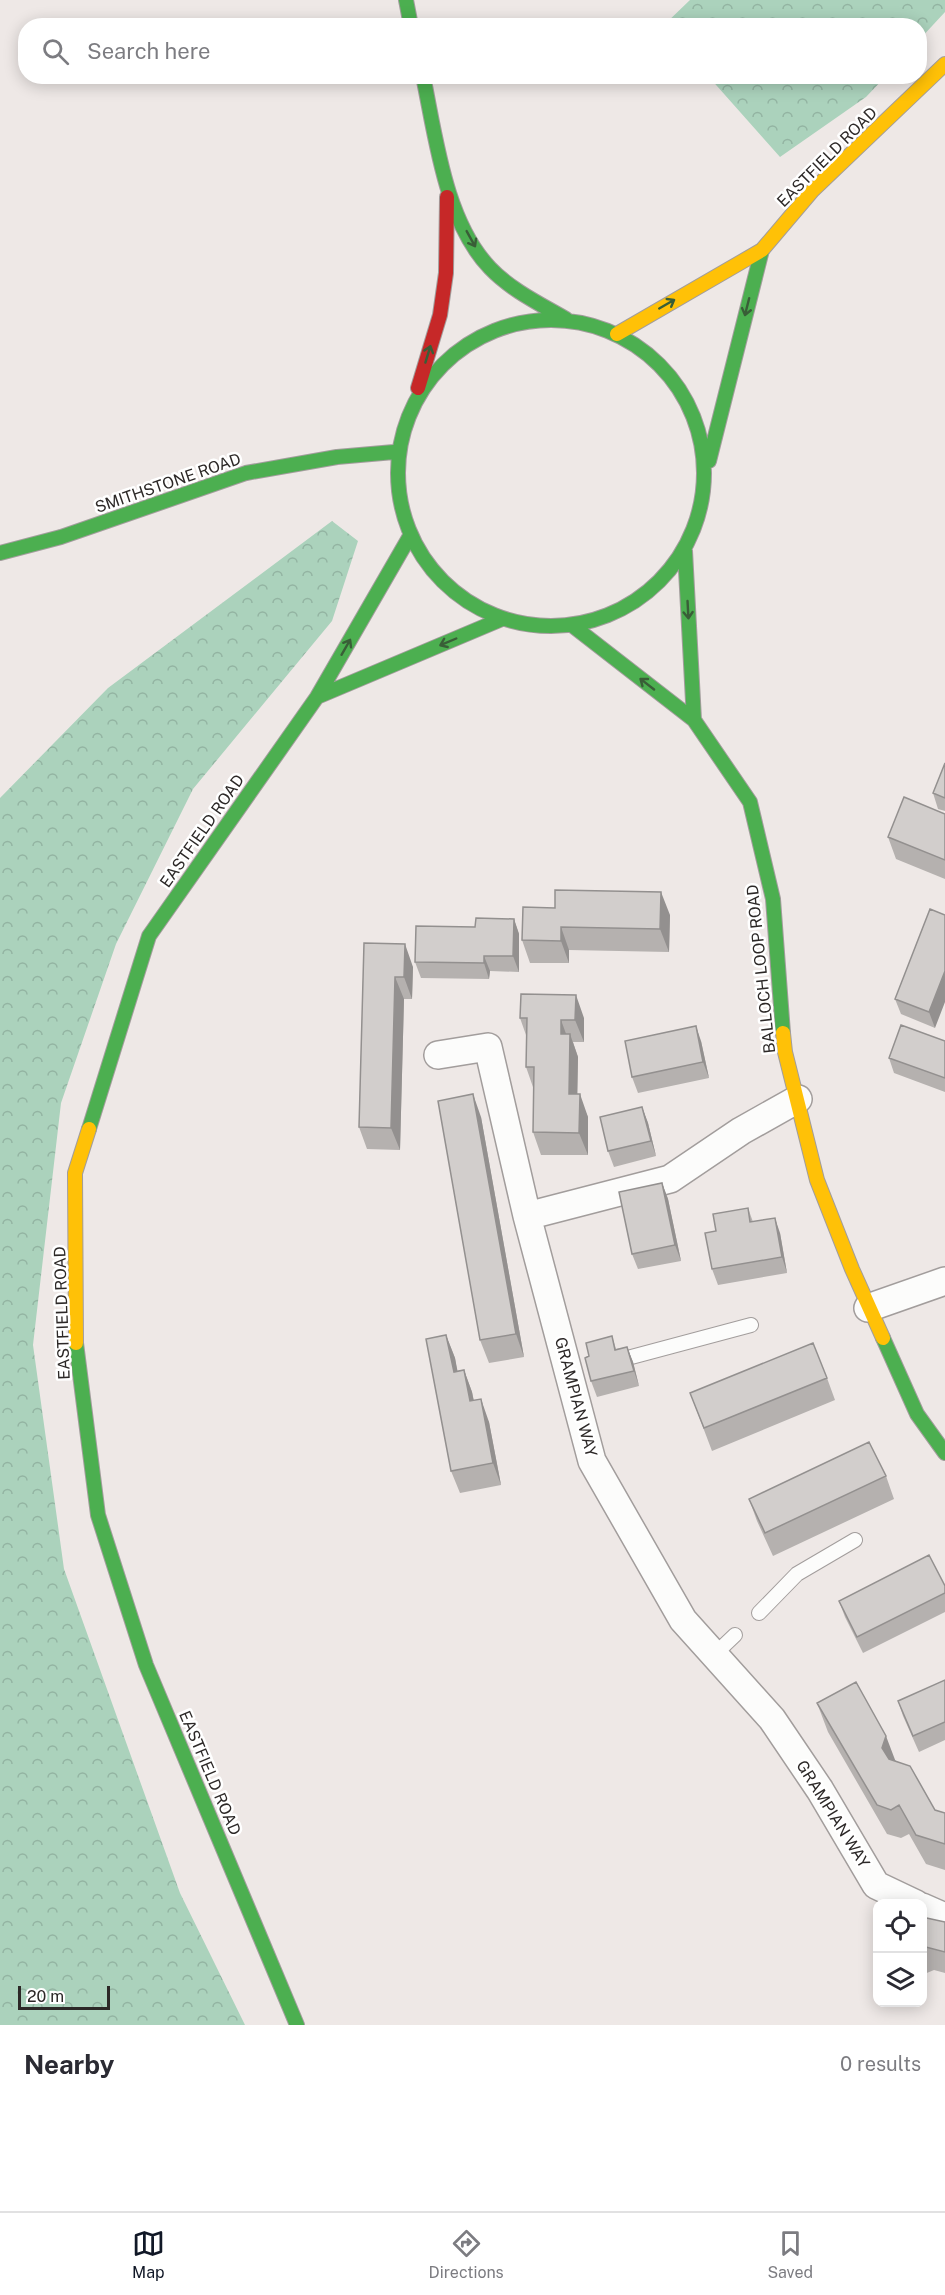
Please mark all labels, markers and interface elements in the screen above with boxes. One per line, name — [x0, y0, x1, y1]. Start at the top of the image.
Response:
search box — [18, 18, 927, 84]
icon: search — [39, 35, 72, 68]
text: Search here — [87, 38, 211, 64]
street label: EASTFIELD ROAD — [773, 103, 881, 211]
one-way arrow — [465, 230, 477, 247]
one-way arrow — [741, 297, 753, 316]
one-way arrow — [659, 298, 676, 310]
one-way arrow — [424, 345, 435, 364]
street label: SMITHSTONE ROAD — [93, 449, 243, 517]
one-way arrow — [682, 599, 693, 619]
one-way arrow — [439, 637, 458, 648]
one-way arrow — [341, 638, 352, 656]
one-way arrow — [640, 677, 656, 690]
street label: EASTFIELD ROAD — [156, 771, 248, 891]
street label: BALLOCH LOOP ROAD — [743, 884, 779, 1054]
street label: EASTFIELD ROAD — [50, 1246, 74, 1380]
street label: GRAMPIAN WAY — [551, 1335, 601, 1459]
street label: EASTFIELD ROAD — [175, 1708, 245, 1838]
street label: GRAMPIAN WAY — [792, 1757, 874, 1871]
map controls — [873, 1899, 927, 2007]
button: locate — [873, 1899, 927, 1953]
button: layers — [873, 1953, 927, 2007]
scale bar — [18, 1983, 110, 2010]
text: 20 m — [27, 1987, 64, 2006]
text: Nearby — [24, 2049, 114, 2080]
text: 0 results — [840, 2052, 921, 2076]
tab: Map — [132, 2227, 165, 2282]
tab: Directions — [429, 2227, 504, 2282]
tab: Saved — [767, 2227, 813, 2282]

